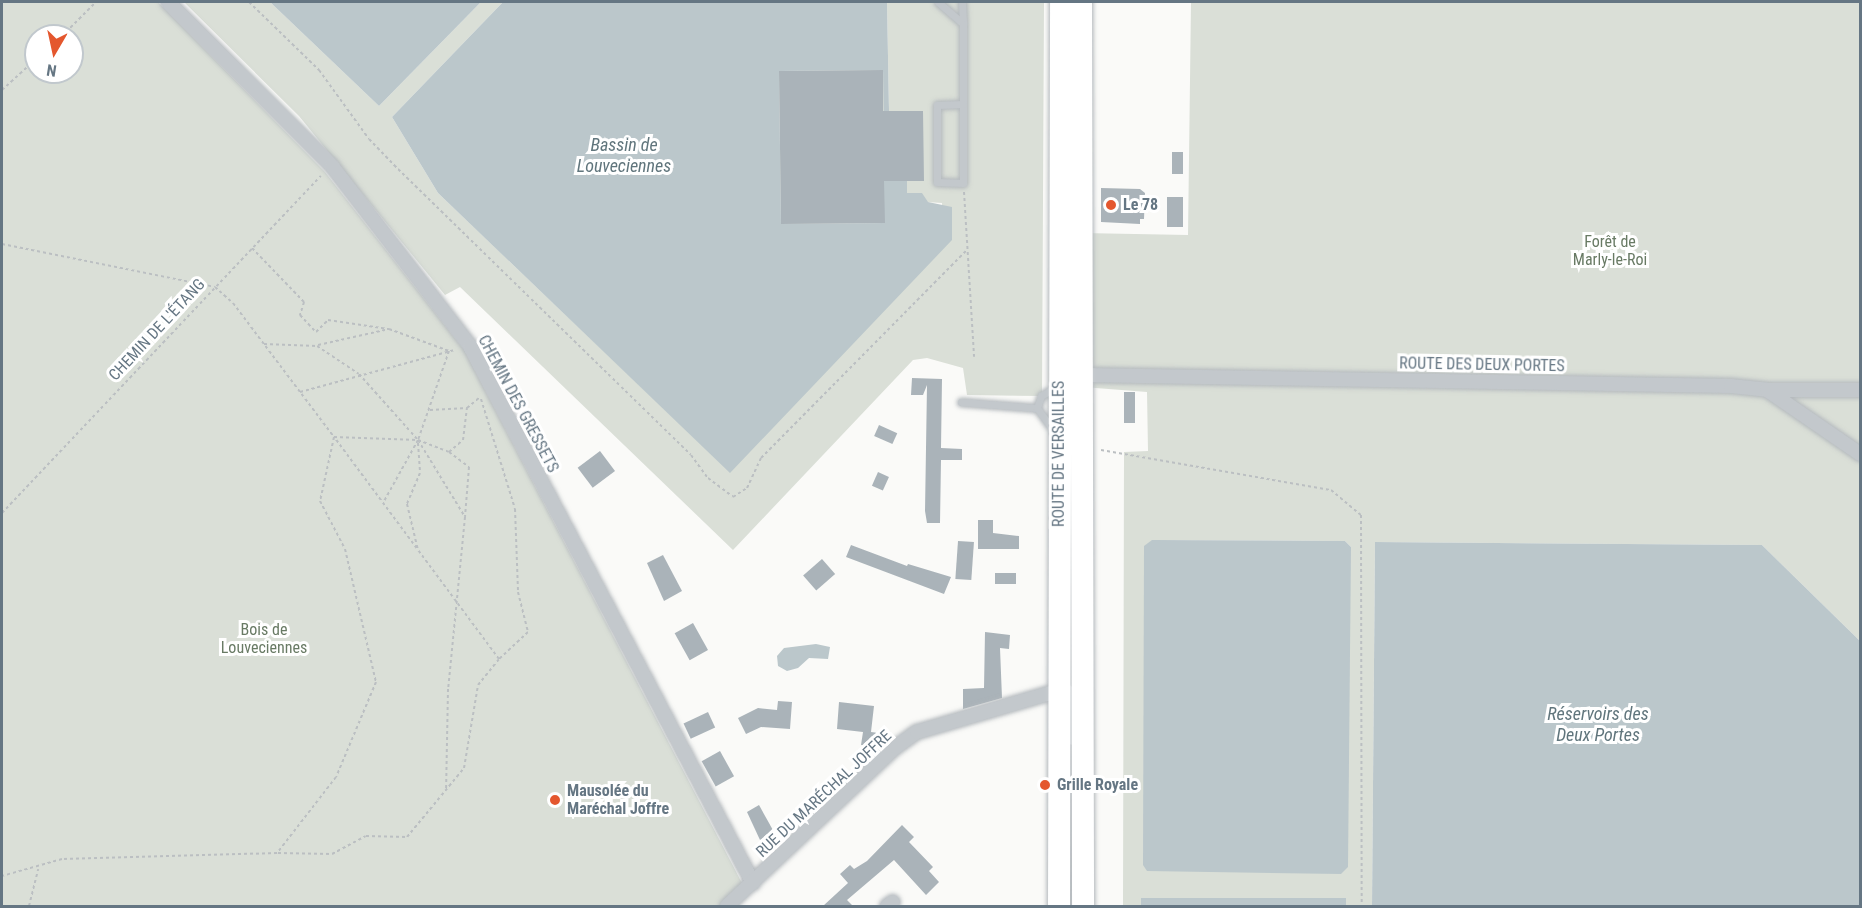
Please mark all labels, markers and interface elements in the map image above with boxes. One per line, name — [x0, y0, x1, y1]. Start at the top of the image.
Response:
north arrow — [24, 24, 84, 84]
text: N — [45, 60, 58, 80]
water label: Bassin de Louveciennes — [577, 135, 671, 178]
place label: Le 78 — [1123, 195, 1158, 215]
marker: Le 78 — [1104, 198, 1118, 212]
park label: Forêt de Marly-le-Roi — [1573, 232, 1647, 270]
street label: CHEMIN DE L'ÉTANG — [105, 275, 209, 385]
street label: CHEMIN DES GRESSETS — [474, 332, 562, 476]
street label: ROUTE DES DEUX PORTES — [1399, 354, 1565, 376]
street label: ROUTE DE VERSAILLES — [1049, 381, 1069, 527]
park label: Bois de Louveciennes — [221, 620, 307, 658]
water label: Réservoirs des Deux Portes — [1547, 704, 1649, 746]
street label: RUE DU MARÉCHAL JOFFRE — [753, 726, 895, 862]
place label: Grille Royale — [1057, 775, 1138, 795]
marker: Grille Royale — [1038, 778, 1052, 792]
place label: Mausolée du Maréchal Joffre — [567, 781, 669, 819]
marker: Mausolée du Maréchal Joffre — [548, 793, 562, 807]

